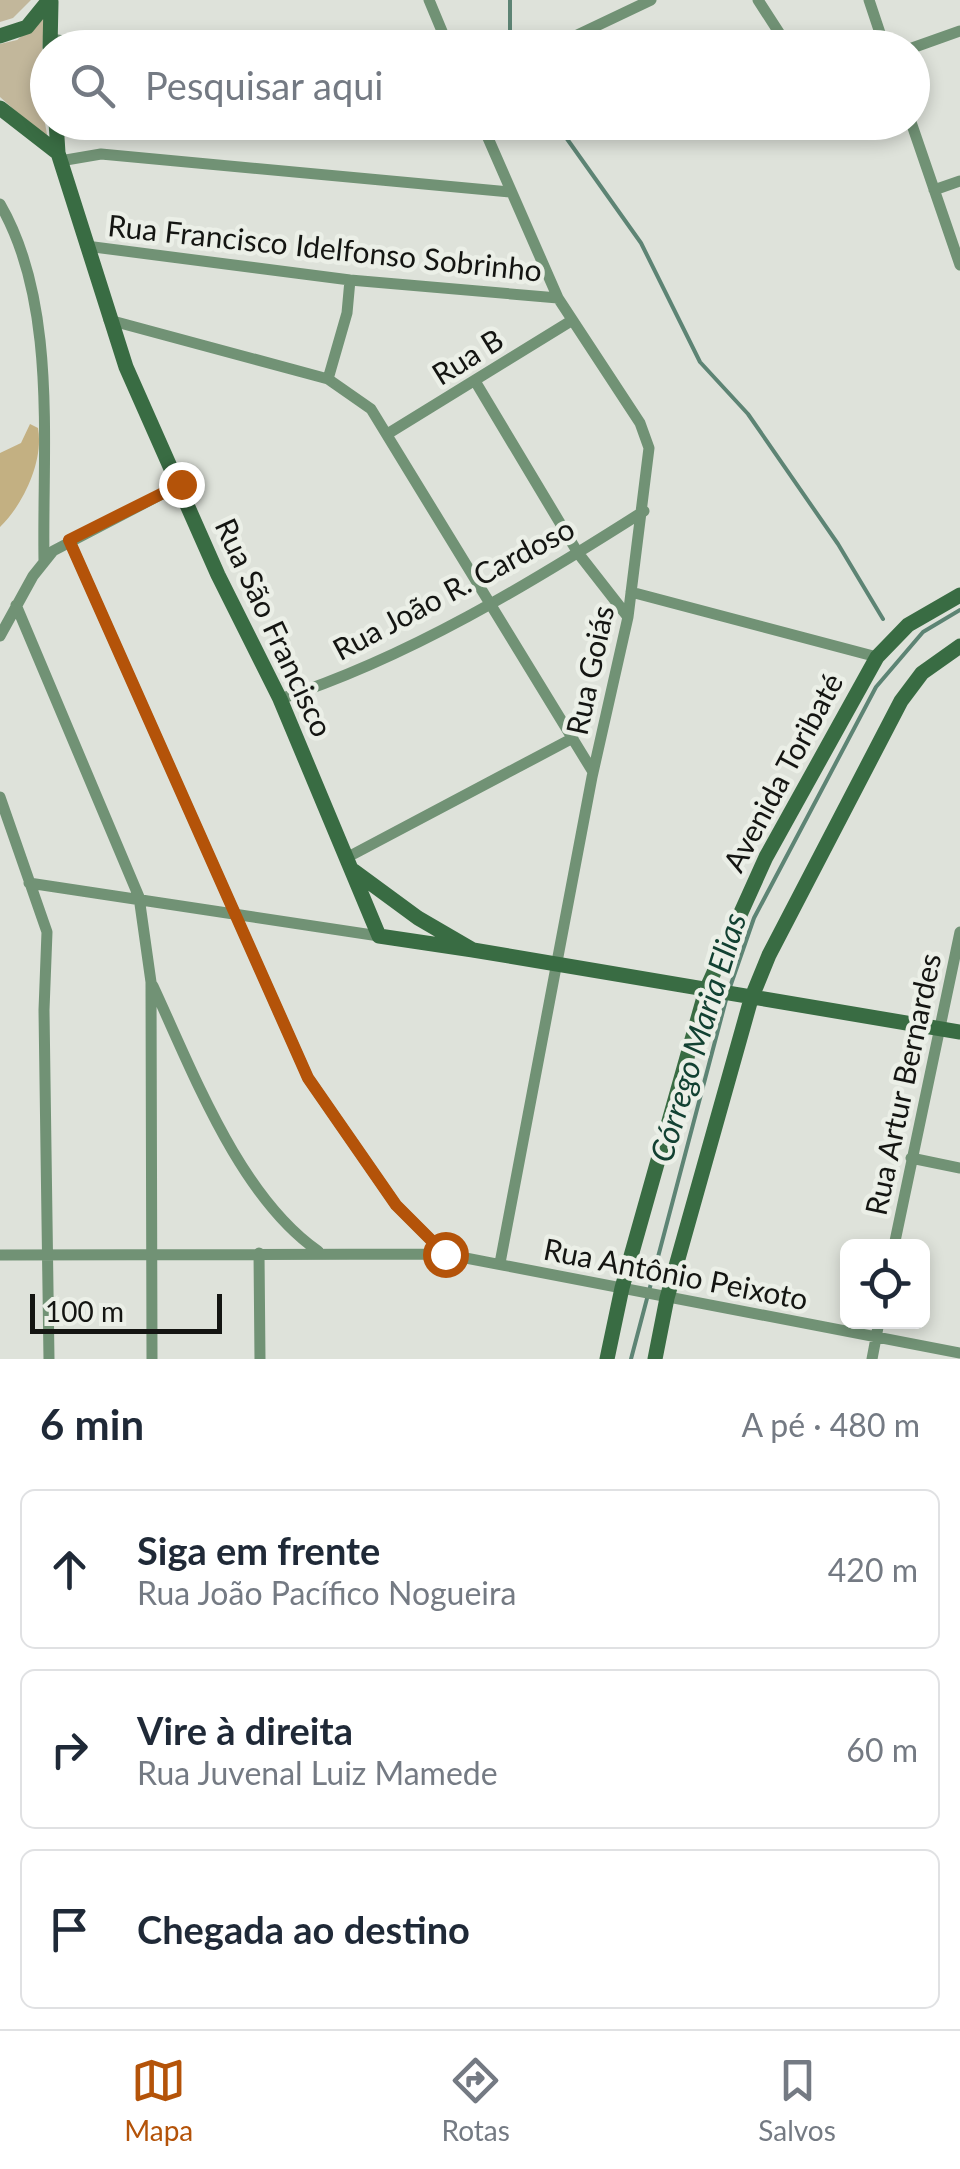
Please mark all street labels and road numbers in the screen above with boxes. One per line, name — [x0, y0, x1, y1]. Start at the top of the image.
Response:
street label: Rua Francisco Idelfonso Sobrinho — [106, 206, 544, 288]
street label: Rua B — [425, 320, 509, 392]
street label: Rua João R. Cardoso — [326, 509, 580, 667]
street label: Rua São Francisco — [209, 512, 341, 742]
street label: Rua Goiás — [558, 602, 620, 738]
street label: Avenida Toribaté — [715, 667, 849, 877]
street label: Rua Artur Bernardes — [857, 950, 947, 1218]
street label: Rua Antônio Peixoto — [541, 1230, 811, 1316]

